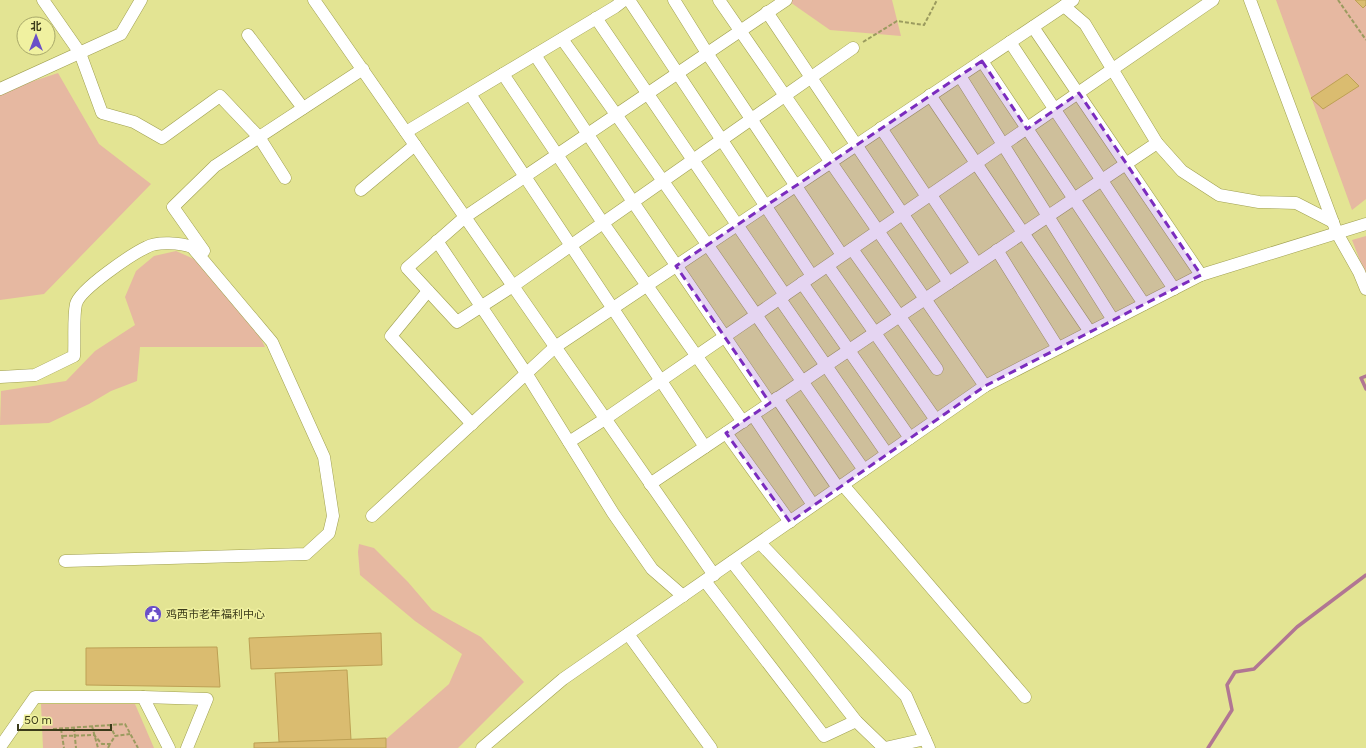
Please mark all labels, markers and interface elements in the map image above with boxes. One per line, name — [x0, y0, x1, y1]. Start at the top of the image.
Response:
north arrow — [16, 16, 56, 56]
text: 北 — [31, 20, 42, 33]
public building icon: 鸡西市老年福利中心 — [143, 604, 163, 624]
place label: 鸡西市老年福利中心 — [166, 608, 265, 621]
scale bar — [18, 706, 111, 732]
text: 50 m — [24, 713, 52, 727]

